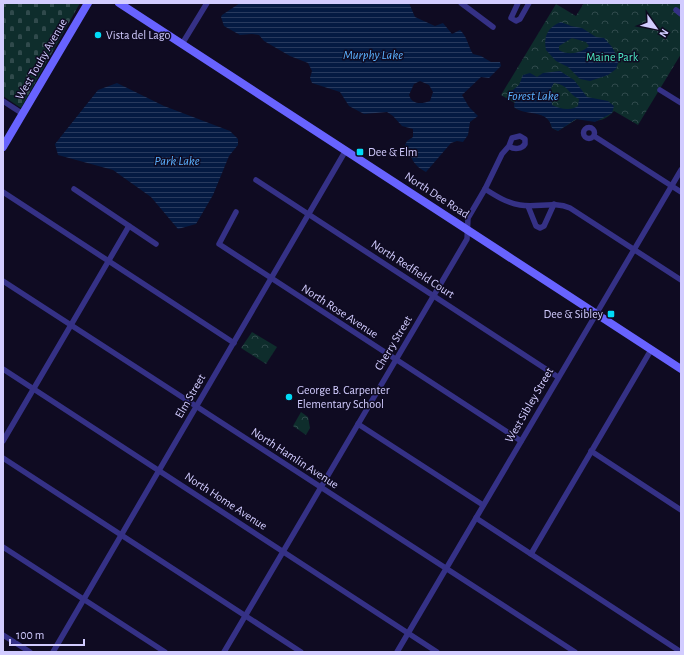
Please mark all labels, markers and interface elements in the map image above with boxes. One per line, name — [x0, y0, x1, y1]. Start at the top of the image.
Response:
north arrow — [636, 8, 676, 48]
street label: West Touhy Avenue — [13, 17, 70, 102]
text: N — [657, 27, 671, 39]
place label: Vista del Lago — [106, 29, 171, 41]
marker: Vista del Lago — [93, 30, 103, 40]
water label: Murphy Lake — [343, 49, 403, 62]
park label: Maine Park — [586, 51, 639, 63]
water label: Forest Lake — [507, 90, 559, 103]
place label: Dee & Elm — [368, 146, 417, 158]
marker: Dee & Elm — [355, 147, 365, 157]
water label: Park Lake — [154, 155, 200, 168]
street label: North Dee Road — [403, 170, 471, 220]
street label: North Redfield Court — [369, 238, 457, 300]
street label: North Rose Avenue — [300, 282, 380, 340]
place label: Dee & Sibley — [544, 308, 603, 321]
marker: Dee & Sibley — [606, 309, 616, 319]
street label: Cherry Street — [372, 314, 415, 373]
street label: West Sibley Street — [503, 365, 556, 445]
street label: Elm Street — [173, 372, 207, 420]
place label: George B. Carpenter Elementary School — [297, 384, 390, 411]
marker: George B. Carpenter Elementary School — [284, 392, 294, 402]
street label: North Hamlin Avenue — [249, 425, 341, 491]
street label: North Home Avenue — [183, 470, 269, 532]
scale bar — [10, 621, 84, 647]
text: 100 m — [16, 629, 44, 641]

